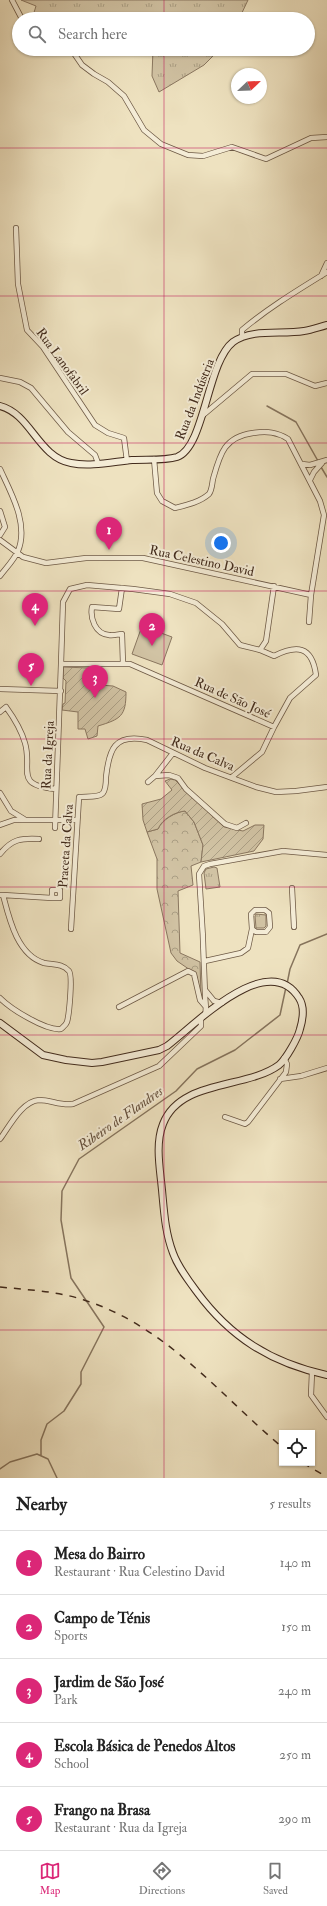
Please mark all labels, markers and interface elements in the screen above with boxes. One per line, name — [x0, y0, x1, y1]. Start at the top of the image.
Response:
search box — [12, 12, 315, 56]
icon: search — [26, 23, 48, 45]
text: Search here — [58, 25, 127, 44]
north arrow — [231, 68, 267, 104]
street label: Rua Lanofabril — [32, 325, 92, 399]
street label: Rua da Indústria — [172, 356, 218, 442]
pin: 1 — [96, 517, 122, 550]
your location — [211, 533, 231, 553]
street label: Rua Celestino David — [148, 542, 256, 580]
pin: 4 — [22, 593, 48, 626]
pin: 2 — [139, 613, 165, 646]
pin: 5 — [18, 653, 44, 686]
pin: 3 — [82, 665, 108, 698]
street label: Rua de São José — [192, 674, 273, 722]
street label: Rua da Igreja — [38, 720, 58, 790]
street label: Rua da Calva — [168, 733, 237, 775]
street label: Praceta da Calva — [55, 803, 77, 889]
water label: Ribeiro de Flandres — [74, 1082, 167, 1155]
map controls — [279, 1430, 315, 1466]
button: locate — [279, 1430, 315, 1466]
text: Nearby — [16, 1494, 67, 1515]
text: 5 results — [269, 1496, 311, 1512]
text: Mesa do Bairro — [54, 1545, 145, 1564]
text: 1 — [27, 1555, 31, 1571]
text: 140 m — [280, 1555, 311, 1571]
text: Restaurant · Rua Celestino David — [54, 1564, 225, 1580]
text: Campo de Ténis — [54, 1609, 150, 1628]
text: 2 — [26, 1619, 32, 1635]
text: 150 m — [281, 1619, 311, 1635]
text: Sports — [54, 1628, 88, 1644]
text: Jardim de São José — [54, 1673, 164, 1692]
text: 3 — [27, 1683, 32, 1699]
text: 240 m — [278, 1683, 311, 1699]
text: Park — [54, 1692, 78, 1708]
text: Escola Básica de Penedos Altos — [54, 1737, 236, 1756]
text: 4 — [25, 1747, 33, 1763]
text: 250 m — [279, 1747, 311, 1763]
text: School — [54, 1756, 89, 1772]
text: Frango na Brasa — [54, 1801, 150, 1820]
text: 5 — [26, 1811, 32, 1827]
text: 290 m — [278, 1811, 311, 1827]
text: Restaurant · Rua da Igreja — [54, 1820, 187, 1836]
tab: Map — [39, 1860, 61, 1897]
tab: Directions — [139, 1860, 185, 1897]
tab: Saved — [263, 1860, 288, 1897]

